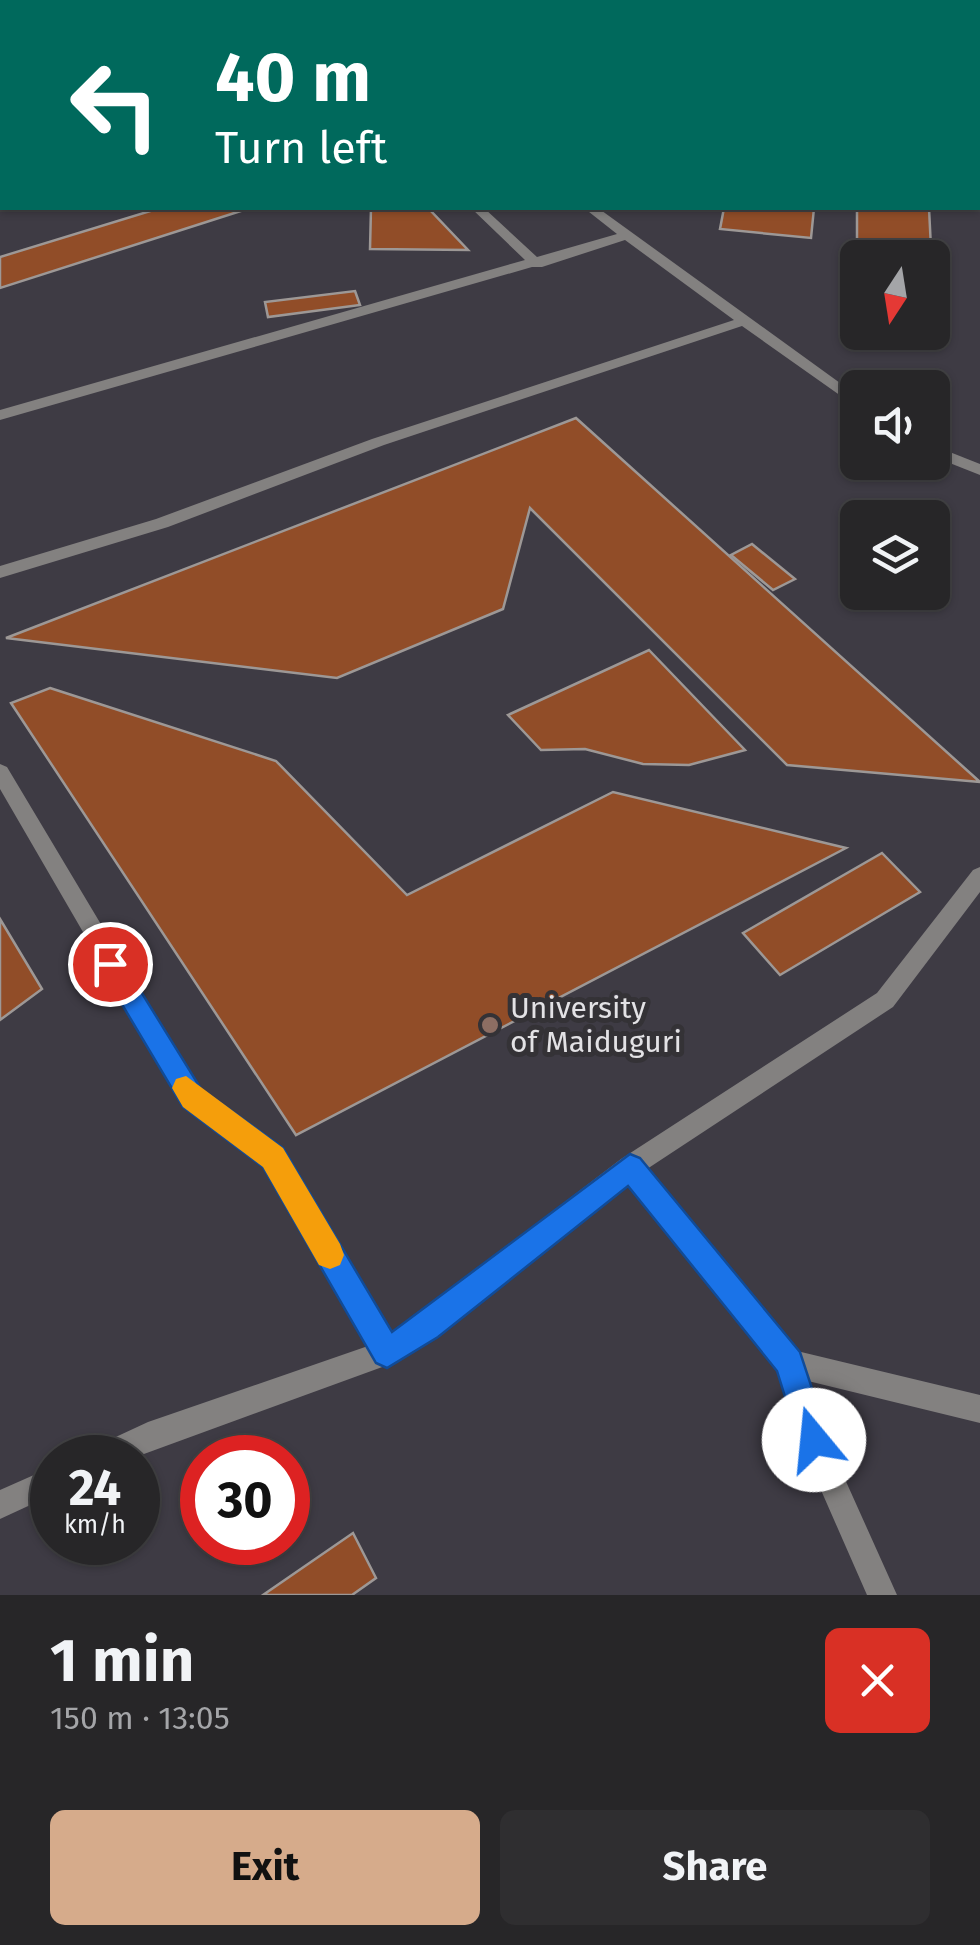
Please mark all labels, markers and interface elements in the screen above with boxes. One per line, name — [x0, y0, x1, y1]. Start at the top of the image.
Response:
text: 40 m — [215, 36, 371, 120]
icon: left — [50, 40, 180, 170]
text: Turn left — [215, 121, 387, 175]
north arrow — [840, 240, 950, 350]
map controls — [840, 240, 950, 610]
button: sound — [840, 370, 950, 480]
button: layers — [840, 500, 950, 610]
pin — [68, 922, 153, 1007]
icon: arrive — [83, 937, 138, 992]
place label: University of Maiduguri — [510, 990, 682, 1060]
marker: University of Maiduguri — [479, 1014, 501, 1036]
position arrow — [762, 1388, 866, 1492]
speed limit sign: 30 — [180, 1435, 310, 1565]
text: 24 — [69, 1458, 121, 1518]
text: km/h — [64, 1510, 126, 1540]
text: 1 min — [50, 1625, 194, 1697]
button: close — [825, 1628, 930, 1733]
text: 150 m · 13:05 — [50, 1699, 230, 1737]
button: Exit — [50, 1810, 480, 1925]
button: Share — [500, 1810, 930, 1925]

